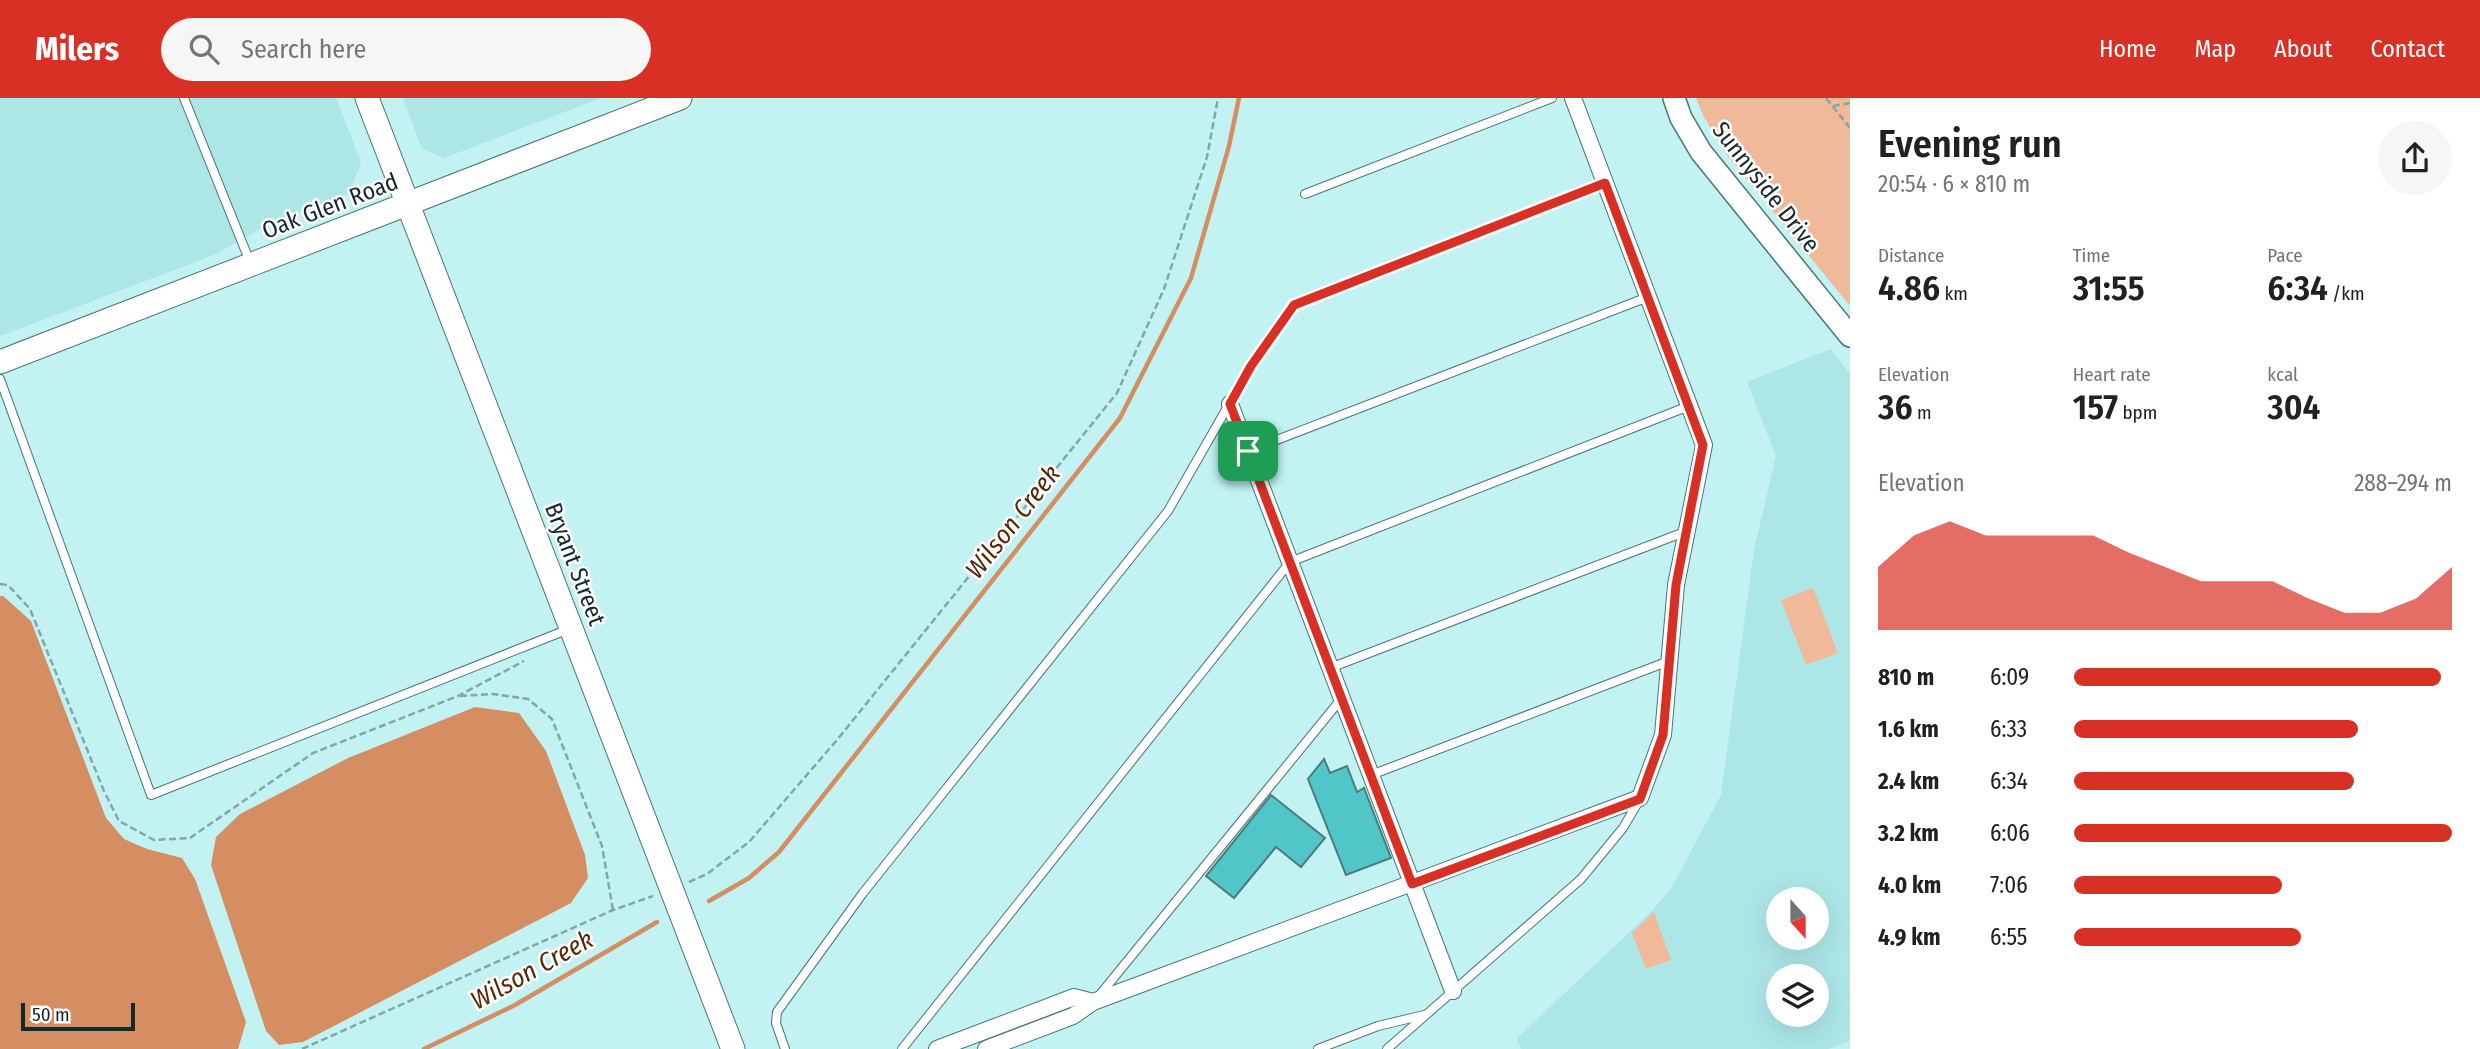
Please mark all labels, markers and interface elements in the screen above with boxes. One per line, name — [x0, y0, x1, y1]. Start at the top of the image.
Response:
search box — [161, 18, 651, 81]
text: Milers — [35, 29, 119, 69]
icon: search — [185, 30, 223, 68]
text: Search here — [241, 34, 366, 65]
text: Home — [2099, 35, 2156, 63]
text: Map — [2194, 35, 2236, 63]
text: About — [2274, 35, 2332, 63]
text: Contact — [2370, 35, 2445, 63]
street label: Sunnyside Drive — [1706, 116, 1826, 258]
text: Evening run — [1878, 121, 2062, 167]
button: share — [2378, 121, 2452, 195]
street label: Oak Glen Road — [258, 167, 402, 245]
text: 20:54 · 6 × 810 m — [1878, 170, 2030, 198]
text: Distance — [1878, 244, 1945, 267]
text: Time — [2073, 244, 2110, 267]
text: Pace — [2267, 244, 2303, 267]
text: 4.86 — [1878, 267, 1940, 309]
text: 31:55 — [2073, 267, 2145, 309]
text: 6:34 — [2267, 267, 2328, 309]
text: km — [1940, 282, 1968, 305]
text: /km — [2328, 282, 2365, 305]
text: Elevation — [1878, 363, 1950, 386]
text: Heart rate — [2073, 363, 2151, 386]
text: kcal — [2267, 363, 2298, 386]
text: 36 — [1878, 386, 1912, 428]
text: 157 — [2073, 386, 2118, 428]
text: 304 — [2267, 386, 2320, 428]
text: m — [1912, 401, 1932, 424]
text: bpm — [2118, 401, 2157, 424]
pin — [1218, 421, 1278, 481]
icon: arrive — [1229, 432, 1267, 470]
water label: Wilson Creek — [959, 459, 1067, 585]
text: Elevation — [1878, 469, 1965, 497]
text: 288–294 m — [2354, 469, 2452, 497]
street label: Bryant Street — [539, 499, 611, 629]
text: 810 m — [1878, 663, 1934, 691]
text: 6:09 — [1990, 663, 2029, 691]
text: 1.6 km — [1878, 715, 1939, 743]
text: 6:33 — [1990, 715, 2027, 743]
text: 2.4 km — [1878, 767, 1939, 795]
text: 6:34 — [1990, 767, 2028, 795]
text: 3.2 km — [1878, 819, 1939, 847]
text: 6:06 — [1990, 819, 2030, 847]
text: 4.0 km — [1878, 871, 1941, 899]
text: 7:06 — [1990, 871, 2028, 899]
north arrow — [1766, 887, 1829, 950]
map controls — [1766, 887, 1829, 1027]
text: 4.9 km — [1878, 923, 1941, 951]
text: 6:55 — [1990, 923, 2027, 951]
water label: Wilson Creek — [465, 924, 599, 1016]
button: layers — [1766, 964, 1829, 1027]
scale bar — [21, 1000, 135, 1032]
text: 50 m — [32, 1003, 70, 1026]

